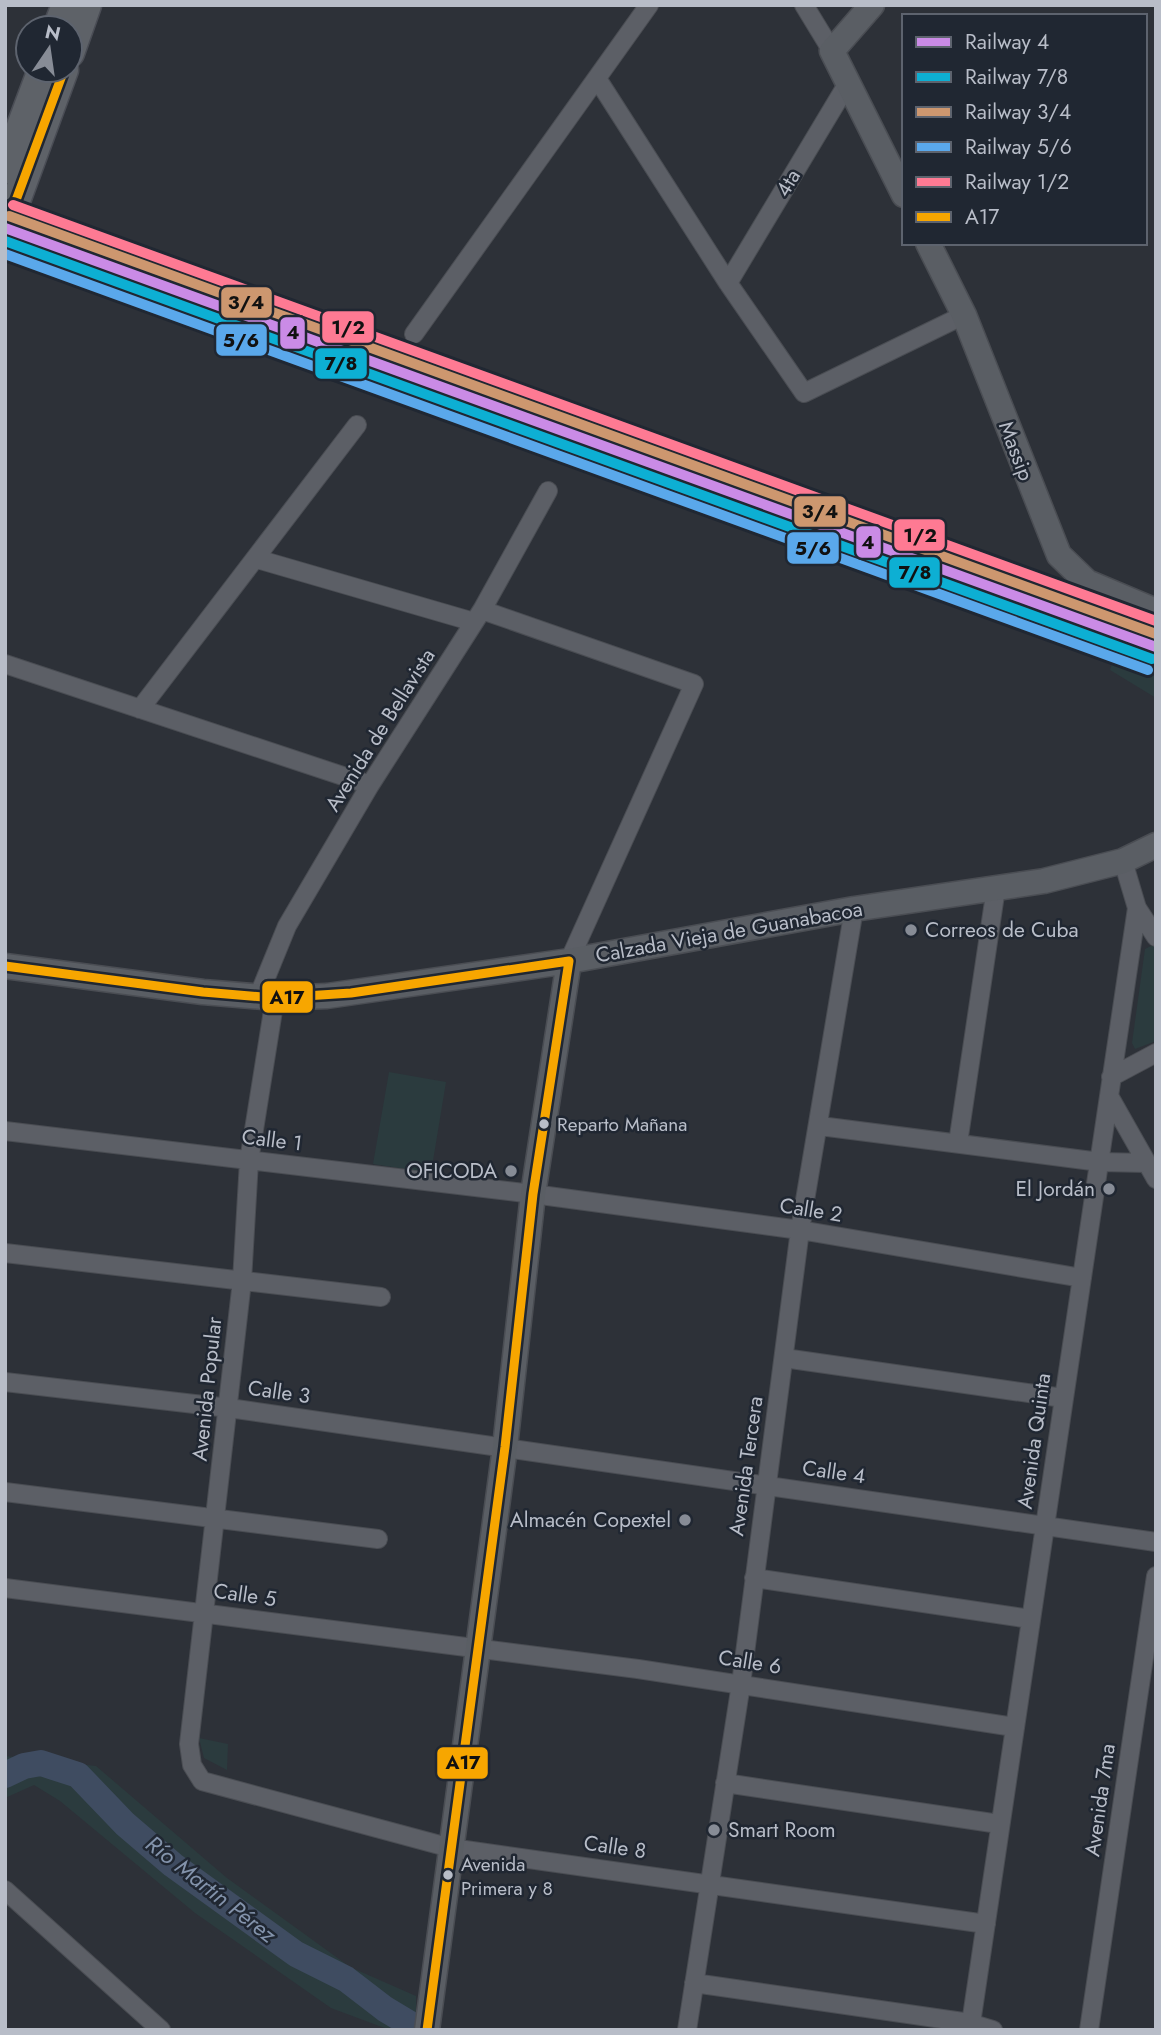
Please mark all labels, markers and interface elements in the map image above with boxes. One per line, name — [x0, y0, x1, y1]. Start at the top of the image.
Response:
north arrow — [14, 14, 84, 84]
legend — [902, 14, 1147, 245]
text: N — [42, 18, 63, 48]
text: Railway 4 — [965, 27, 1049, 57]
text: Railway 7/8 — [965, 62, 1068, 92]
text: Railway 3/4 — [965, 97, 1071, 127]
text: Railway 5/6 — [965, 132, 1072, 162]
street label: 4ta — [768, 164, 808, 202]
text: Railway 1/2 — [965, 167, 1069, 197]
text: A17 — [965, 202, 999, 232]
line badge: 3/4 — [220, 286, 273, 319]
text: 3/4 — [228, 289, 264, 316]
line badge: 1/2 — [321, 310, 375, 344]
text: 1/2 — [331, 314, 365, 341]
line badge: 4 — [279, 316, 306, 350]
text: 4 — [286, 319, 300, 346]
line badge: 5/6 — [215, 323, 268, 357]
text: 5/6 — [223, 327, 259, 354]
line badge: 7/8 — [314, 347, 368, 380]
text: 7/8 — [324, 350, 358, 377]
street label: Massip — [991, 417, 1041, 485]
line badge: 3/4 — [793, 495, 847, 528]
text: 3/4 — [802, 498, 838, 525]
line badge: 1/2 — [893, 518, 946, 552]
text: 1/2 — [903, 522, 937, 549]
line badge: 4 — [855, 525, 882, 559]
text: 4 — [861, 529, 875, 556]
line badge: 5/6 — [786, 531, 840, 565]
text: 5/6 — [795, 535, 831, 562]
line badge: 7/8 — [888, 556, 941, 589]
text: 7/8 — [898, 559, 932, 586]
street label: Avenida de Bellavista — [318, 643, 442, 817]
street label: Calzada Vieja de Guanabacoa — [593, 894, 865, 970]
place label: Correos de Cuba — [925, 915, 1079, 945]
marker: Correos de Cuba — [903, 922, 919, 938]
line badge: A17 — [261, 980, 314, 1014]
text: A17 — [268, 984, 305, 1011]
place label: Reparto Mañana — [557, 1111, 687, 1138]
marker: Reparto Mañana — [537, 1117, 551, 1131]
street label: Calle 1 — [240, 1121, 304, 1159]
place label: OFICODA — [406, 1156, 497, 1186]
marker: OFICODA — [503, 1163, 519, 1179]
place label: El Jordán — [1015, 1174, 1095, 1204]
marker: El Jordán — [1101, 1181, 1117, 1197]
street label: Calle 2 — [777, 1190, 845, 1230]
street label: Avenida Popular — [185, 1315, 230, 1463]
street label: Avenida Quinta — [1010, 1371, 1058, 1511]
street label: Calle 3 — [246, 1373, 312, 1411]
street label: Avenida Tercera — [721, 1394, 771, 1538]
street label: Calle 4 — [800, 1453, 868, 1491]
place label: Almacén Copextel — [510, 1505, 671, 1535]
marker: Almacén Copextel — [677, 1512, 693, 1528]
street label: Calle 5 — [212, 1576, 278, 1614]
street label: Calle 6 — [716, 1642, 784, 1682]
street label: Avenida 7ma — [1077, 1742, 1123, 1858]
line badge: A17 — [436, 1746, 489, 1780]
text: A17 — [444, 1749, 481, 1776]
place label: Smart Room — [728, 1815, 836, 1845]
marker: Smart Room — [706, 1822, 722, 1838]
water label: Río Martín Pérez — [139, 1827, 285, 1952]
street label: Calle 8 — [582, 1828, 648, 1866]
place label: Avenida Primera y 8 — [461, 1851, 553, 1902]
marker: Avenida Primera y 8 — [441, 1868, 455, 1882]

